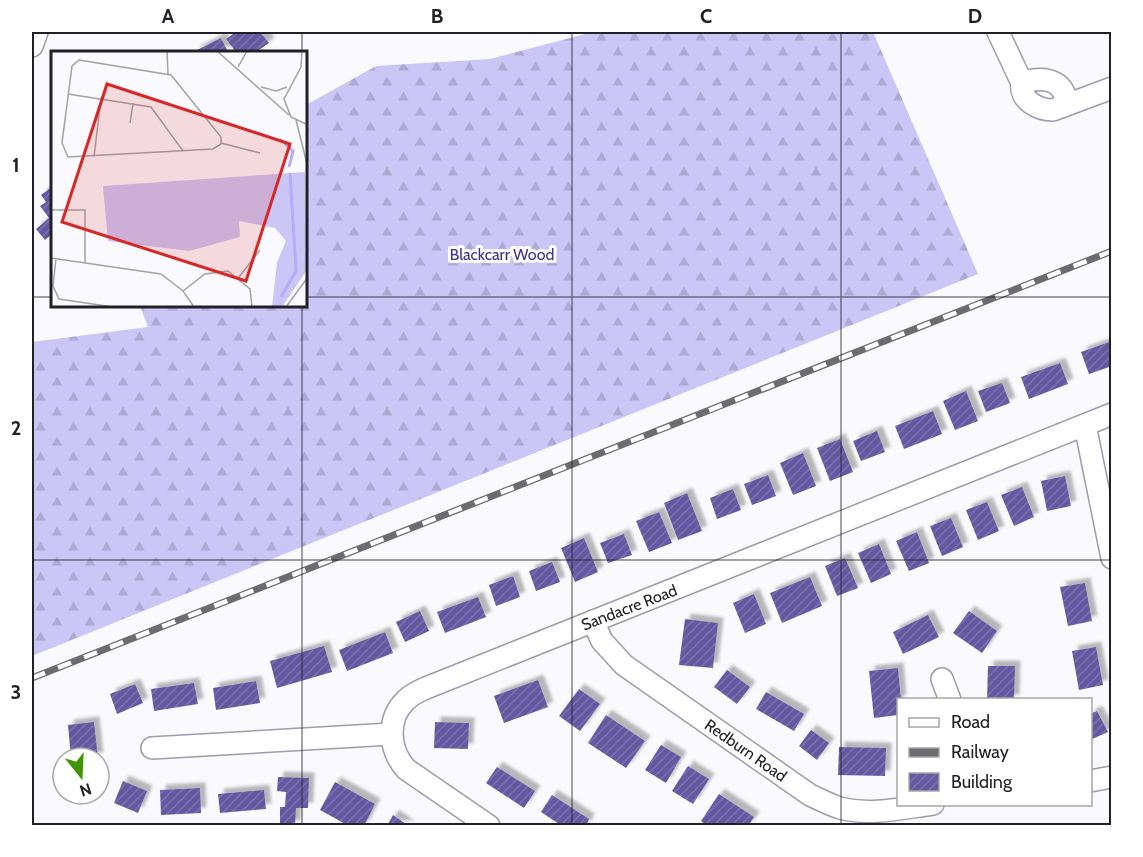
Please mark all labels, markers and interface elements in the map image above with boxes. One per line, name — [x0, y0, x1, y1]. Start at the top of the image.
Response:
text: A — [162, 4, 175, 28]
text: B — [431, 4, 443, 28]
text: C — [700, 4, 712, 28]
text: D — [968, 4, 982, 28]
inset map — [51, 51, 308, 308]
text: 1 — [12, 153, 20, 177]
park label: Blackcarr Wood — [450, 245, 554, 264]
text: 2 — [11, 416, 21, 440]
street label: Sandacre Road — [579, 580, 680, 634]
text: 3 — [11, 680, 21, 704]
legend — [897, 698, 1092, 806]
text: Road — [951, 711, 990, 733]
street label: Redburn Road — [701, 715, 790, 786]
text: Railway — [951, 741, 1009, 763]
north arrow — [51, 746, 111, 806]
text: Building — [951, 771, 1013, 793]
text: N — [77, 779, 94, 801]

